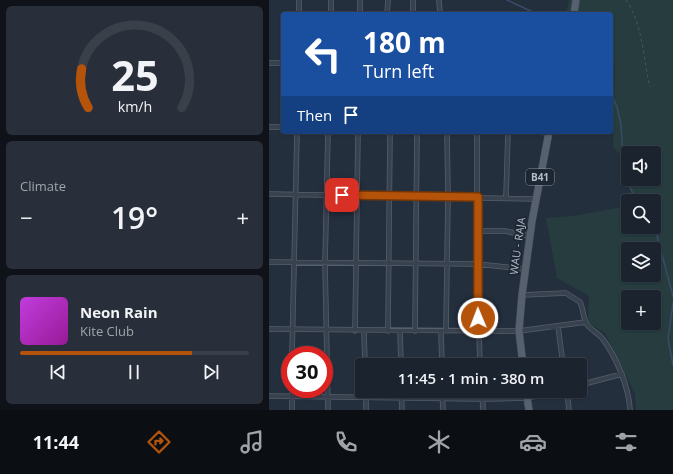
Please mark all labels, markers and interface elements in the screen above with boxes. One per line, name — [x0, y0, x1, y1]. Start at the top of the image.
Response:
text: 180 m — [363, 23, 446, 61]
icon: left — [297, 28, 349, 80]
text: 25 — [111, 47, 158, 103]
text: Turn left — [363, 59, 434, 83]
text: km/h — [117, 97, 152, 116]
icon: arrive — [340, 104, 362, 126]
text: Then — [297, 105, 332, 125]
map controls — [621, 146, 661, 330]
button: sound — [621, 146, 661, 186]
road number: B41 — [526, 169, 554, 185]
text: Climate — [20, 177, 66, 195]
pin — [325, 178, 359, 212]
icon: arrive — [331, 184, 353, 206]
button: search — [621, 194, 661, 234]
text: 19° — [111, 197, 158, 238]
text: − — [20, 202, 33, 232]
text: + — [236, 202, 249, 232]
street label: WAU - RAJA — [506, 216, 528, 276]
button: layers — [621, 242, 661, 282]
button: + — [621, 290, 661, 330]
position arrow — [457, 297, 499, 339]
text: Neon Rain — [80, 302, 158, 322]
text: Kite Club — [80, 322, 134, 340]
speed limit sign: 30 — [281, 346, 333, 398]
icon: previous — [47, 361, 69, 383]
icon: pause — [123, 361, 145, 383]
icon: next — [200, 361, 222, 383]
text: 11:45 · 1 min · 380 m — [398, 368, 544, 388]
icon: directions — [145, 428, 173, 456]
icon: music — [238, 428, 266, 456]
icon: phone — [332, 428, 360, 456]
icon: climate — [425, 428, 453, 456]
icon: car — [519, 428, 547, 456]
icon: filters — [612, 428, 640, 456]
text: 11:44 — [33, 430, 79, 454]

